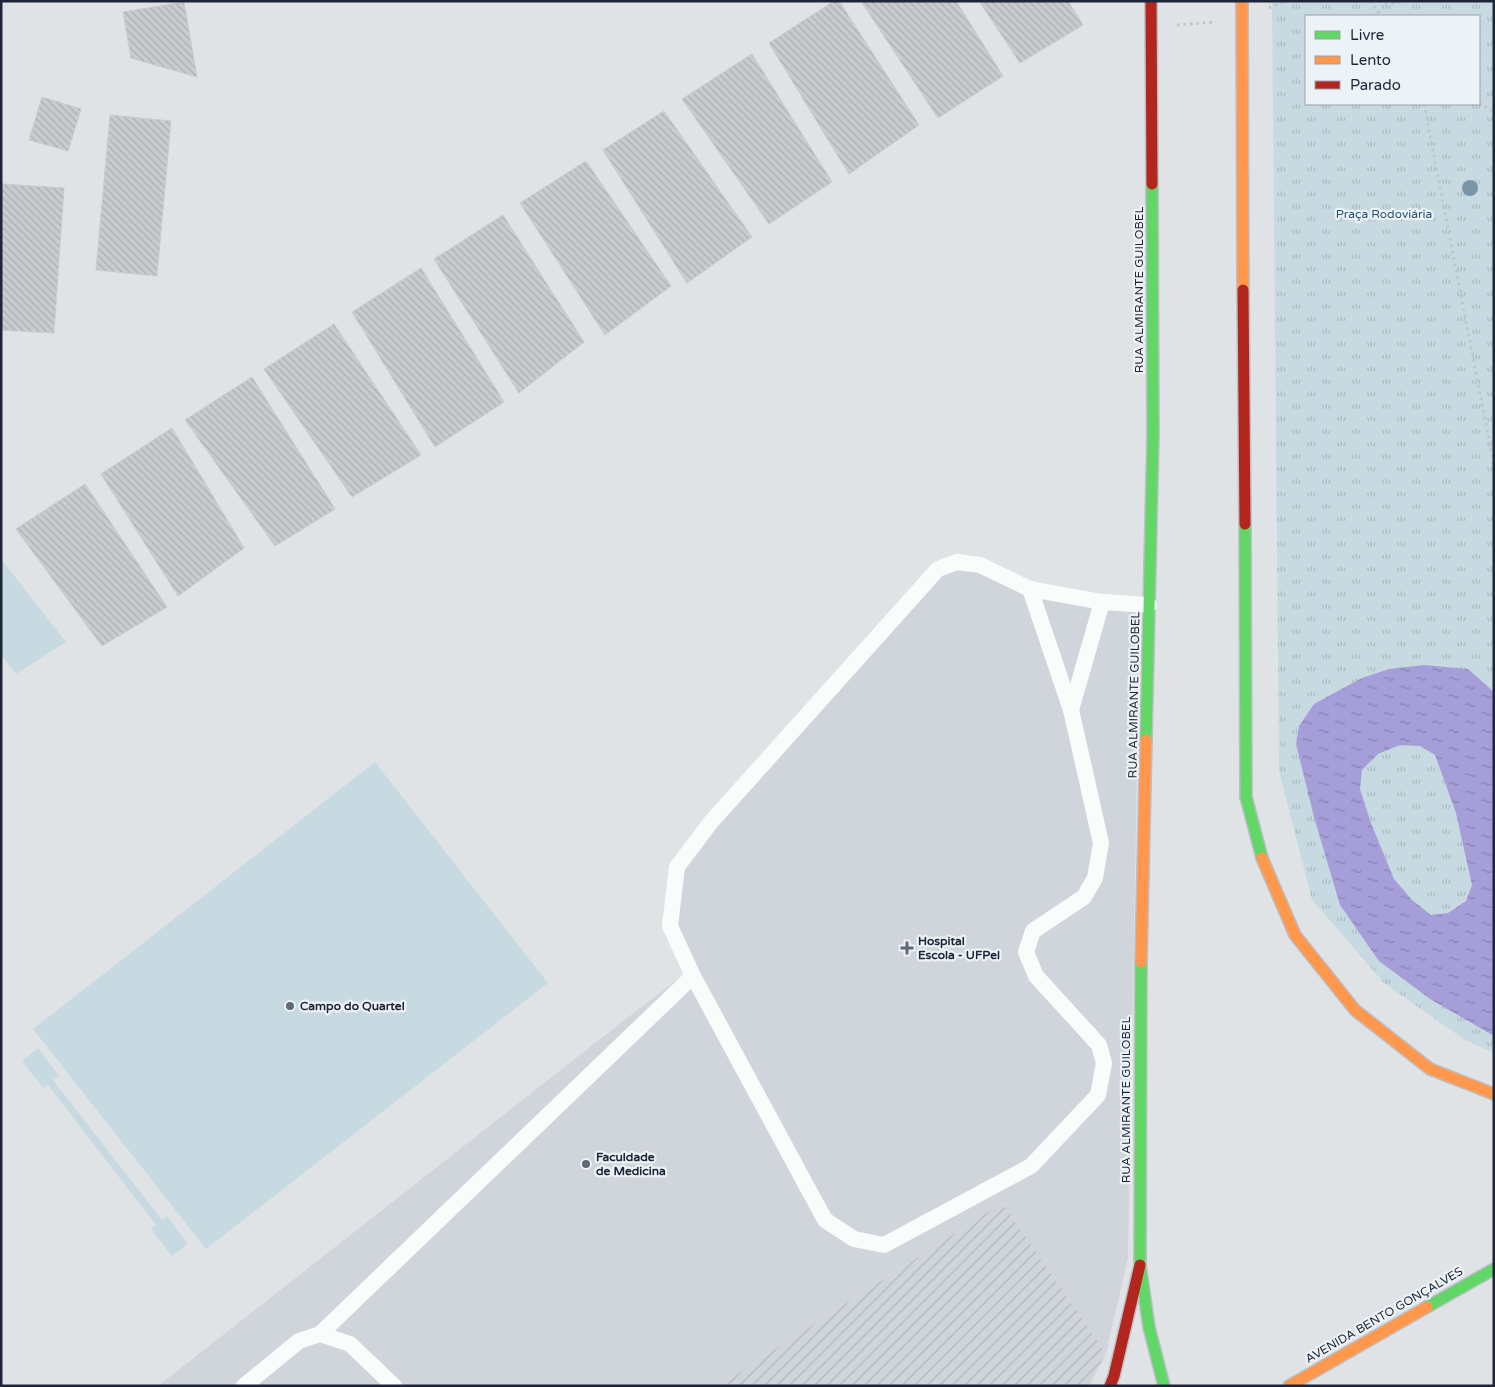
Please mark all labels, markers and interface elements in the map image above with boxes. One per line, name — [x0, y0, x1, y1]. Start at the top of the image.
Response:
legend — [1305, 15, 1480, 105]
text: Livre — [1350, 26, 1384, 44]
text: Lento — [1350, 51, 1391, 69]
text: Parado — [1350, 76, 1401, 94]
street label: RUA ALMIRANTE GUILOBEL — [1132, 207, 1146, 373]
park label: Praça Rodoviária — [1336, 207, 1432, 221]
street label: RUA ALMIRANTE GUILOBEL — [1126, 611, 1142, 778]
place label: Hospital Escola - UFPel — [918, 934, 1000, 962]
marker: Hospital Escola - UFPel — [900, 941, 914, 955]
place label: Campo do Quartel — [300, 999, 405, 1014]
marker: Campo do Quartel — [284, 1000, 296, 1012]
street label: RUA ALMIRANTE GUILOBEL — [1119, 1017, 1133, 1183]
place label: Faculdade de Medicina — [596, 1150, 666, 1178]
marker: Faculdade de Medicina — [580, 1158, 592, 1170]
street label: AVENIDA BENTO GONÇALVES — [1303, 1264, 1465, 1366]

